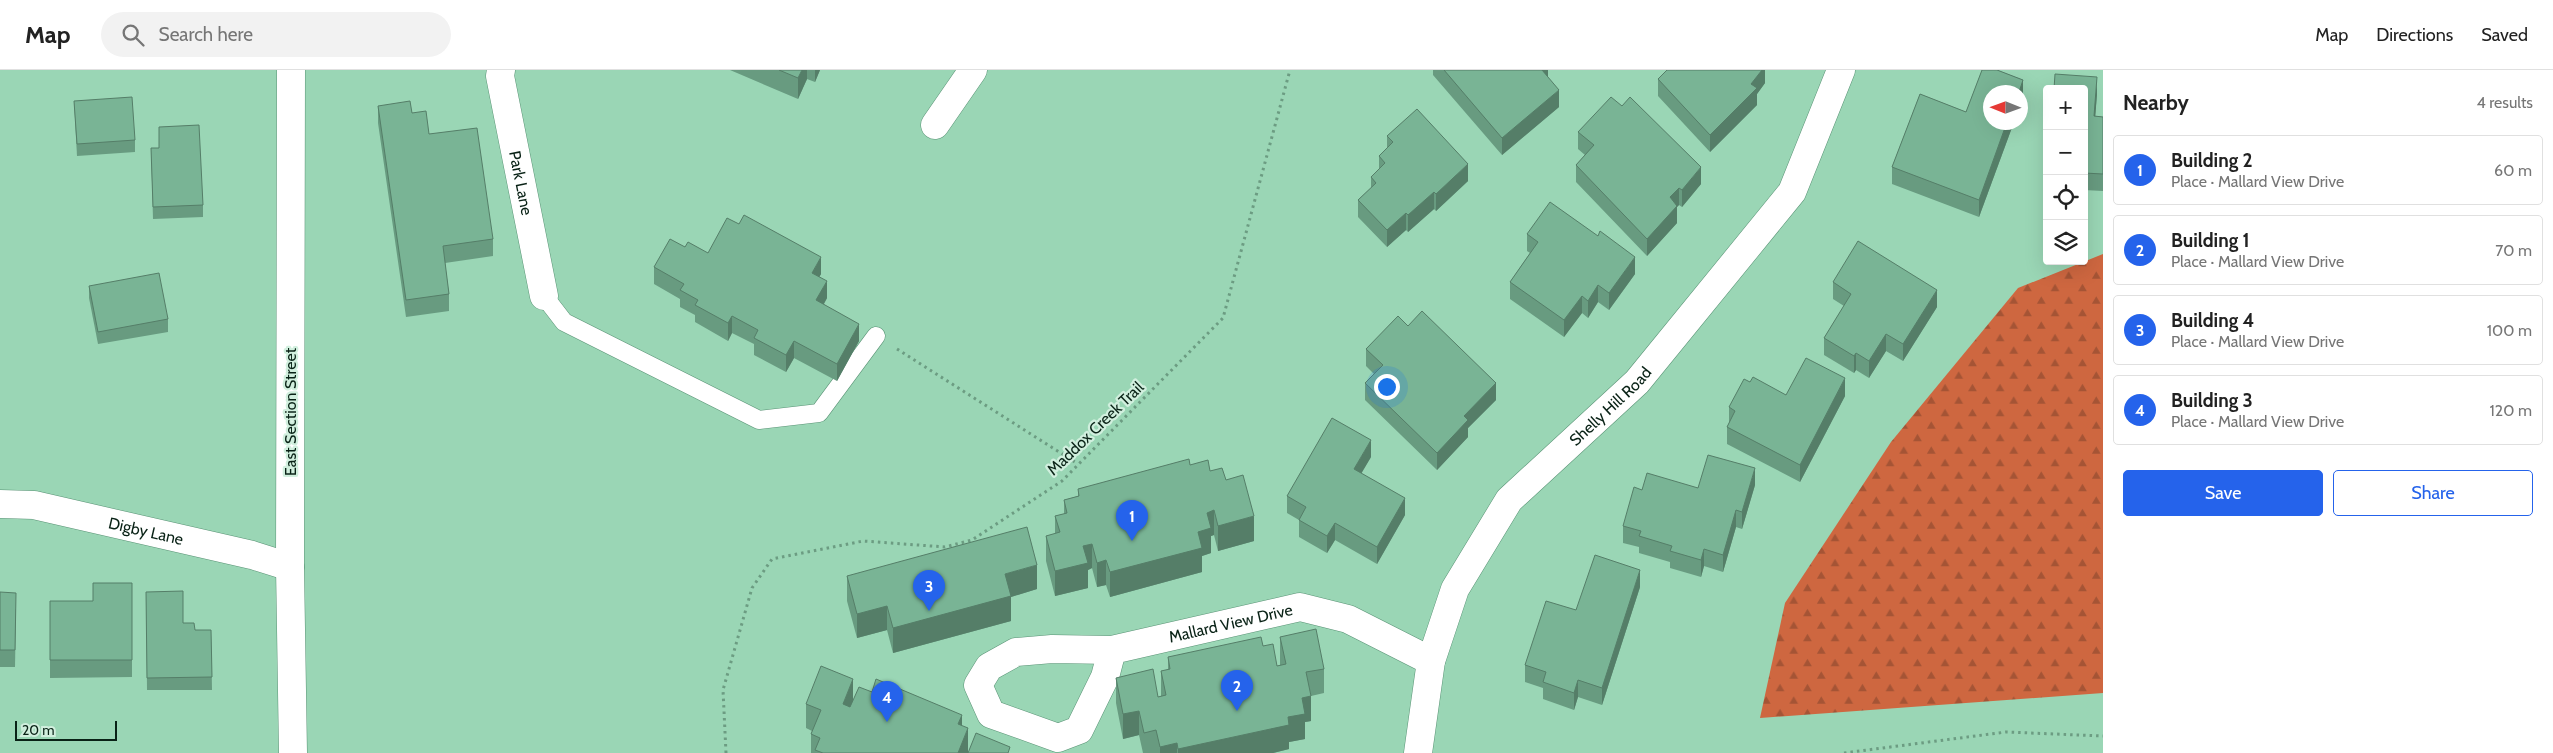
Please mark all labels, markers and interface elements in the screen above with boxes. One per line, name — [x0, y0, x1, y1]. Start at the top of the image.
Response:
search box — [101, 12, 451, 57]
text: Map — [25, 20, 71, 49]
icon: search — [119, 21, 147, 49]
text: Search here — [159, 23, 253, 46]
text: Map — [2315, 24, 2348, 46]
text: Directions — [2376, 24, 2453, 46]
text: Saved — [2481, 24, 2528, 46]
north arrow — [1983, 85, 2028, 130]
map controls — [2043, 85, 2088, 265]
button: + — [2043, 85, 2088, 130]
text: Nearby — [2123, 90, 2189, 115]
text: 4 results — [2476, 93, 2533, 112]
button: − — [2043, 130, 2088, 175]
street label: Park Lane — [505, 149, 537, 217]
text: Building 2 — [2171, 149, 2252, 172]
text: 1 — [2137, 161, 2143, 180]
text: 60 m — [2494, 161, 2532, 180]
text: Place · Mallard View Drive — [2171, 172, 2344, 191]
button: locate — [2043, 175, 2088, 220]
button: layers — [2043, 220, 2088, 265]
text: Building 1 — [2171, 229, 2249, 252]
text: 2 — [2136, 241, 2144, 260]
text: 70 m — [2495, 241, 2532, 260]
text: Place · Mallard View Drive — [2171, 252, 2344, 271]
text: Building 4 — [2171, 309, 2254, 332]
text: 3 — [2136, 321, 2144, 340]
text: 100 m — [2487, 321, 2532, 340]
text: Place · Mallard View Drive — [2171, 332, 2344, 351]
street label: East Section Street — [281, 347, 300, 476]
street label: Shelly Hill Road — [1566, 363, 1655, 450]
your location — [1374, 374, 1400, 400]
street label: Maddox Creek Trail — [1043, 377, 1148, 479]
text: Building 3 — [2171, 389, 2253, 412]
text: 4 — [2135, 401, 2145, 420]
text: 120 m — [2490, 401, 2532, 420]
text: Place · Mallard View Drive — [2171, 412, 2344, 431]
button: Save — [2123, 470, 2323, 516]
button: Share — [2333, 470, 2533, 516]
pin: 1 — [1116, 500, 1148, 541]
street label: Digby Lane — [107, 513, 185, 549]
pin: 3 — [913, 570, 945, 611]
street label: Mallard View Drive — [1167, 600, 1294, 647]
pin: 2 — [1221, 670, 1253, 711]
pin: 4 — [871, 681, 903, 722]
scale bar — [15, 718, 118, 741]
text: 20 m — [22, 721, 55, 739]

